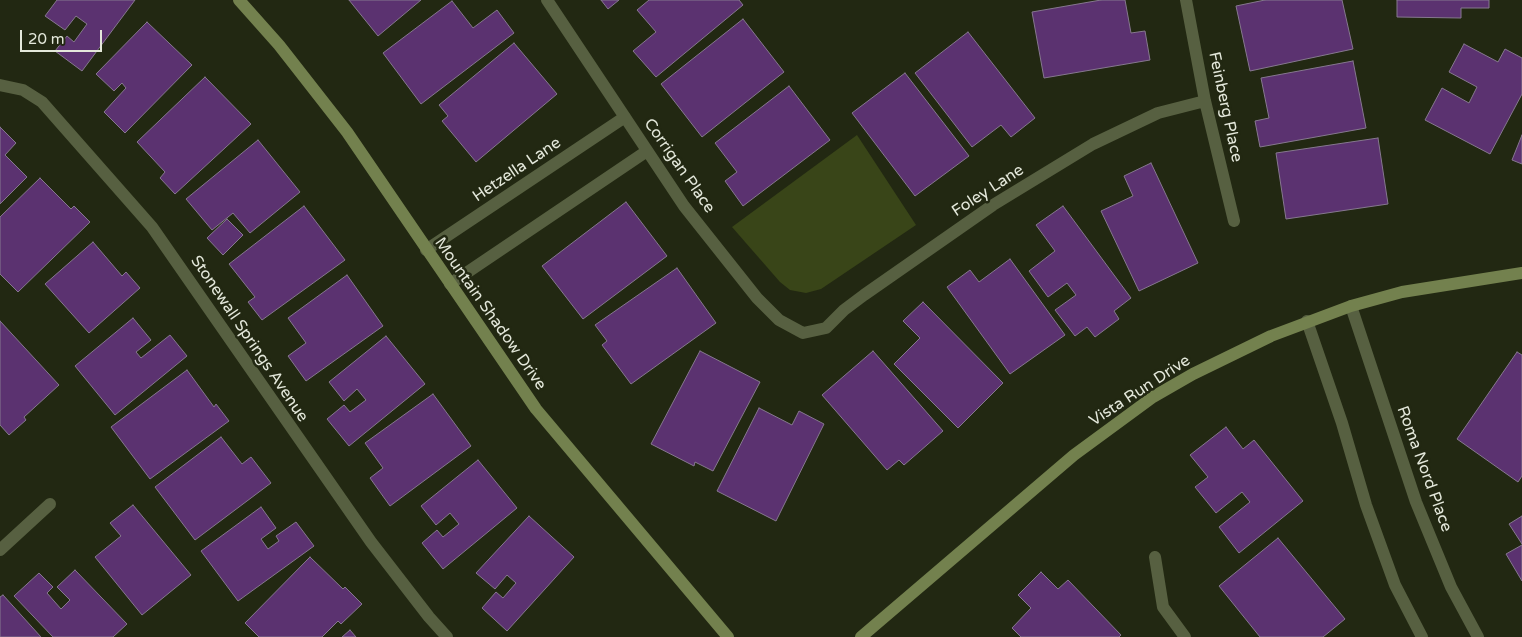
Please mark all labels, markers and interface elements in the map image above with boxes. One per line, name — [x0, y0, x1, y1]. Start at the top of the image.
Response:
scale bar — [22, 20, 105, 52]
text: 20 m — [28, 30, 65, 48]
street label: Feinberg Place — [1204, 50, 1246, 164]
street label: Corrigan Place — [639, 115, 719, 217]
street label: Hetzella Lane — [469, 133, 565, 207]
street label: Foley Lane — [949, 161, 1027, 221]
street label: Mountain Shadow Drive — [430, 234, 550, 394]
street label: Stonewall Springs Avenue — [186, 252, 312, 426]
street label: Vista Run Drive — [1086, 351, 1194, 431]
street label: Roma Nord Place — [1392, 403, 1456, 535]

